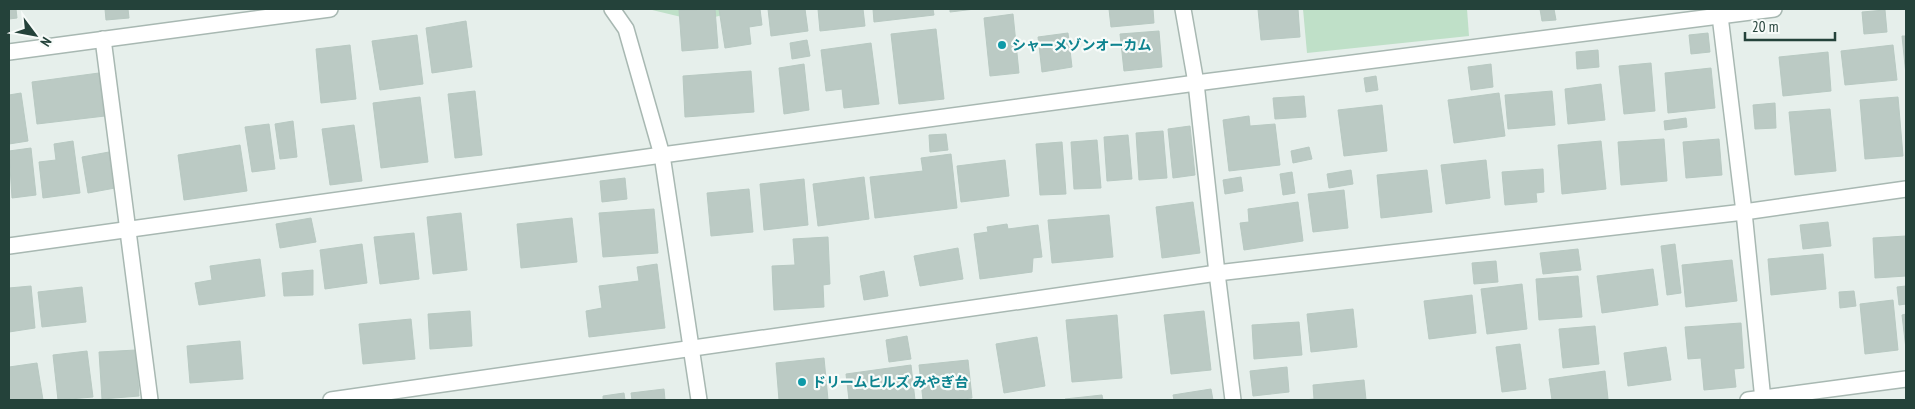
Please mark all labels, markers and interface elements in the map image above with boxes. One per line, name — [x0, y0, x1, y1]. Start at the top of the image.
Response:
north arrow — [10, 10, 60, 60]
scale bar — [1745, 10, 1835, 42]
text: 20 m — [1752, 17, 1778, 36]
text: N — [36, 34, 56, 50]
place label: シャーメゾンオーカム — [1012, 36, 1151, 54]
marker: シャーメゾンオーカム — [996, 39, 1008, 51]
place label: ドリームヒルズ みやぎ台 — [812, 373, 968, 391]
marker: ドリームヒルズ みやぎ台 — [796, 376, 808, 388]

